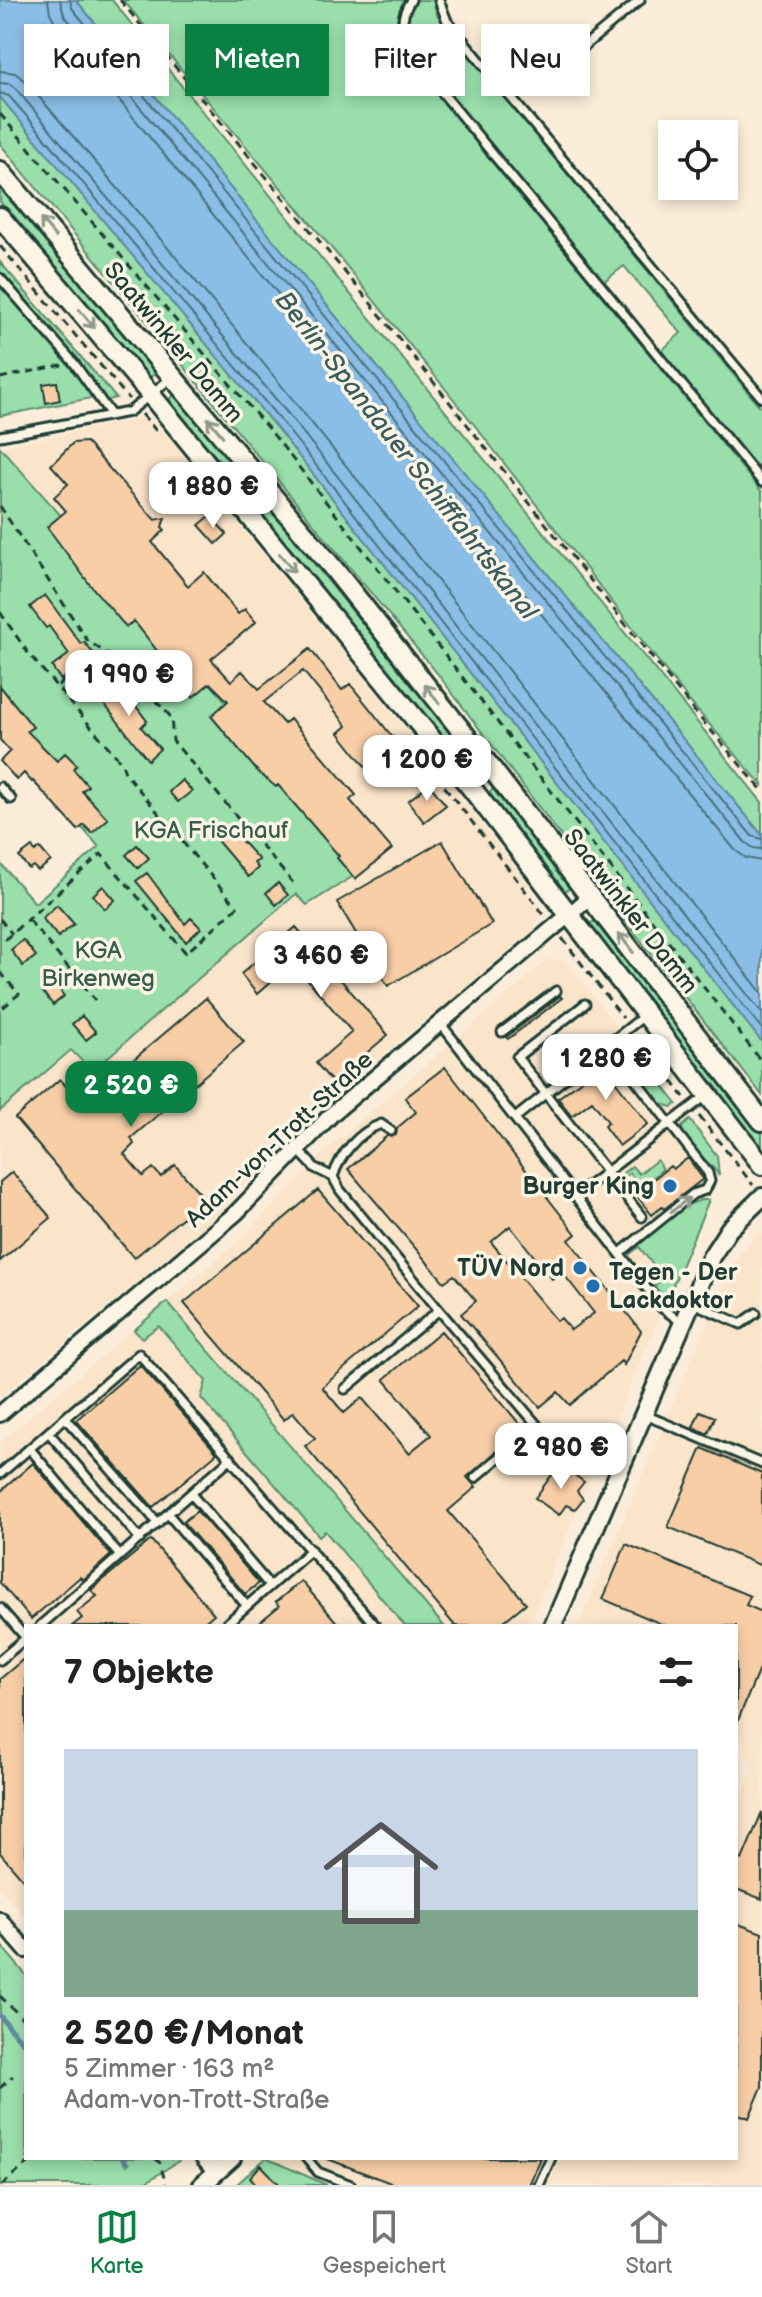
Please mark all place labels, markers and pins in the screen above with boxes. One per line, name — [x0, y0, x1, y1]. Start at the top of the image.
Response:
pin: 1 880 € — [139, 462, 287, 530]
pin: 1 990 € — [55, 650, 203, 718]
pin: 1 200 € — [353, 735, 501, 803]
pin: 3 460 € — [247, 931, 395, 999]
pin: 1 280 € — [532, 1034, 680, 1102]
pin: 2 520 € — [57, 1061, 205, 1129]
place label: Burger King — [522, 1172, 654, 1201]
marker: Burger King — [661, 1177, 679, 1195]
place label: TÜV Nord — [457, 1254, 564, 1283]
place label: Tegen - Der Lackdoktor — [609, 1258, 738, 1315]
marker: TÜV Nord — [571, 1259, 589, 1277]
marker: Tegen - Der Lackdoktor — [584, 1277, 602, 1295]
pin: 2 980 € — [487, 1423, 635, 1491]

